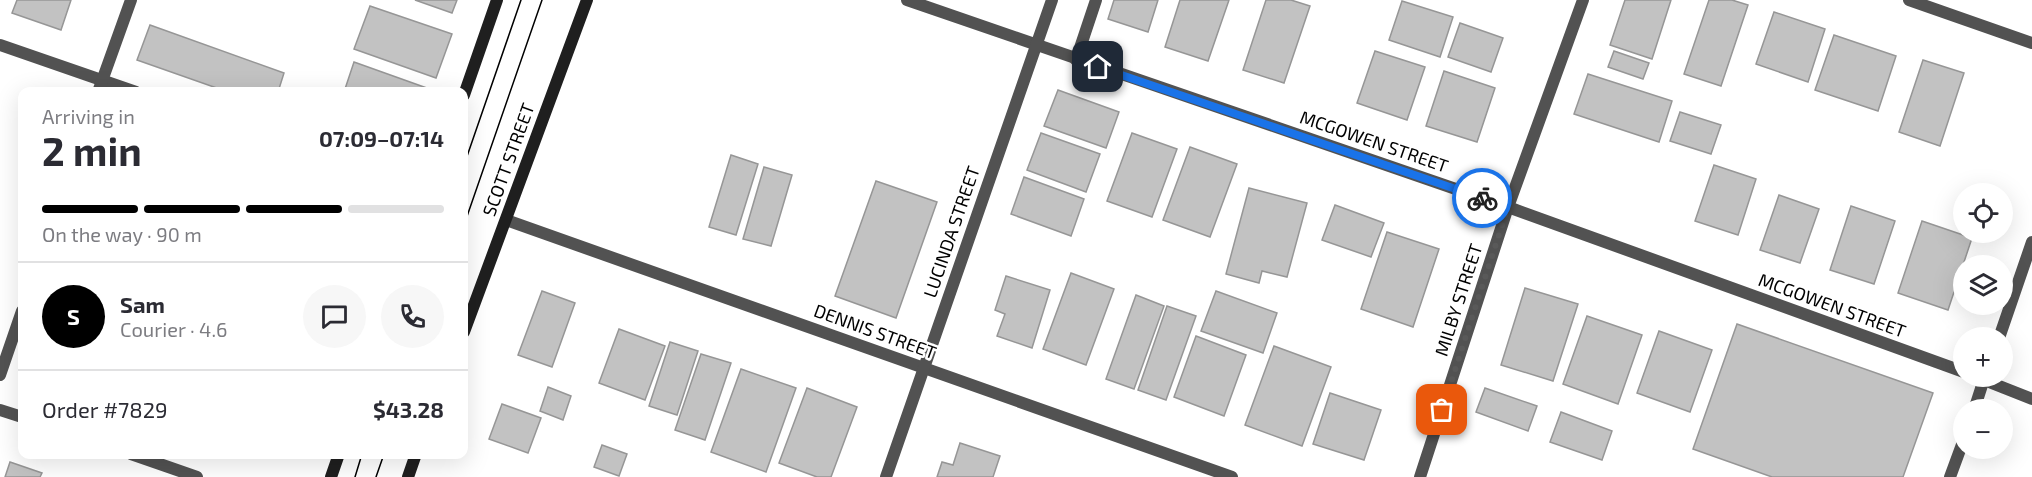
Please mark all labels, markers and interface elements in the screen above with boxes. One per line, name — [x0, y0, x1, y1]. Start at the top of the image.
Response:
pin — [1072, 41, 1123, 92]
icon: home — [1081, 50, 1114, 83]
street label: SCOTT STREET — [477, 100, 539, 219]
text: Arriving in — [42, 104, 135, 128]
street label: MCGOWEN STREET — [1297, 105, 1452, 177]
text: 07:09–07:14 — [319, 125, 444, 151]
text: 2 min — [42, 127, 142, 174]
street label: LUCINDA STREET — [918, 163, 984, 300]
courier — [1452, 168, 1512, 228]
icon: bike — [1466, 182, 1499, 215]
map controls — [1953, 183, 2013, 459]
button: locate — [1953, 183, 2013, 243]
text: On the way · 90 m — [42, 222, 202, 246]
street label: MILBY STREET — [1430, 240, 1487, 359]
button: layers — [1953, 255, 2013, 315]
street label: MCGOWEN STREET — [1756, 268, 1910, 342]
button: chat — [303, 285, 366, 348]
button: phone — [381, 285, 444, 348]
text: Sam — [120, 291, 165, 317]
street label: DENNIS STREET — [811, 299, 940, 364]
text: S — [67, 303, 80, 329]
text: Courier · 4.6 — [120, 317, 227, 341]
button: + — [1953, 327, 2013, 387]
pin — [1416, 384, 1467, 435]
icon: bag — [1425, 393, 1458, 426]
text: Order #7829 — [42, 396, 168, 422]
text: $43.28 — [373, 396, 444, 422]
button: − — [1953, 399, 2013, 459]

